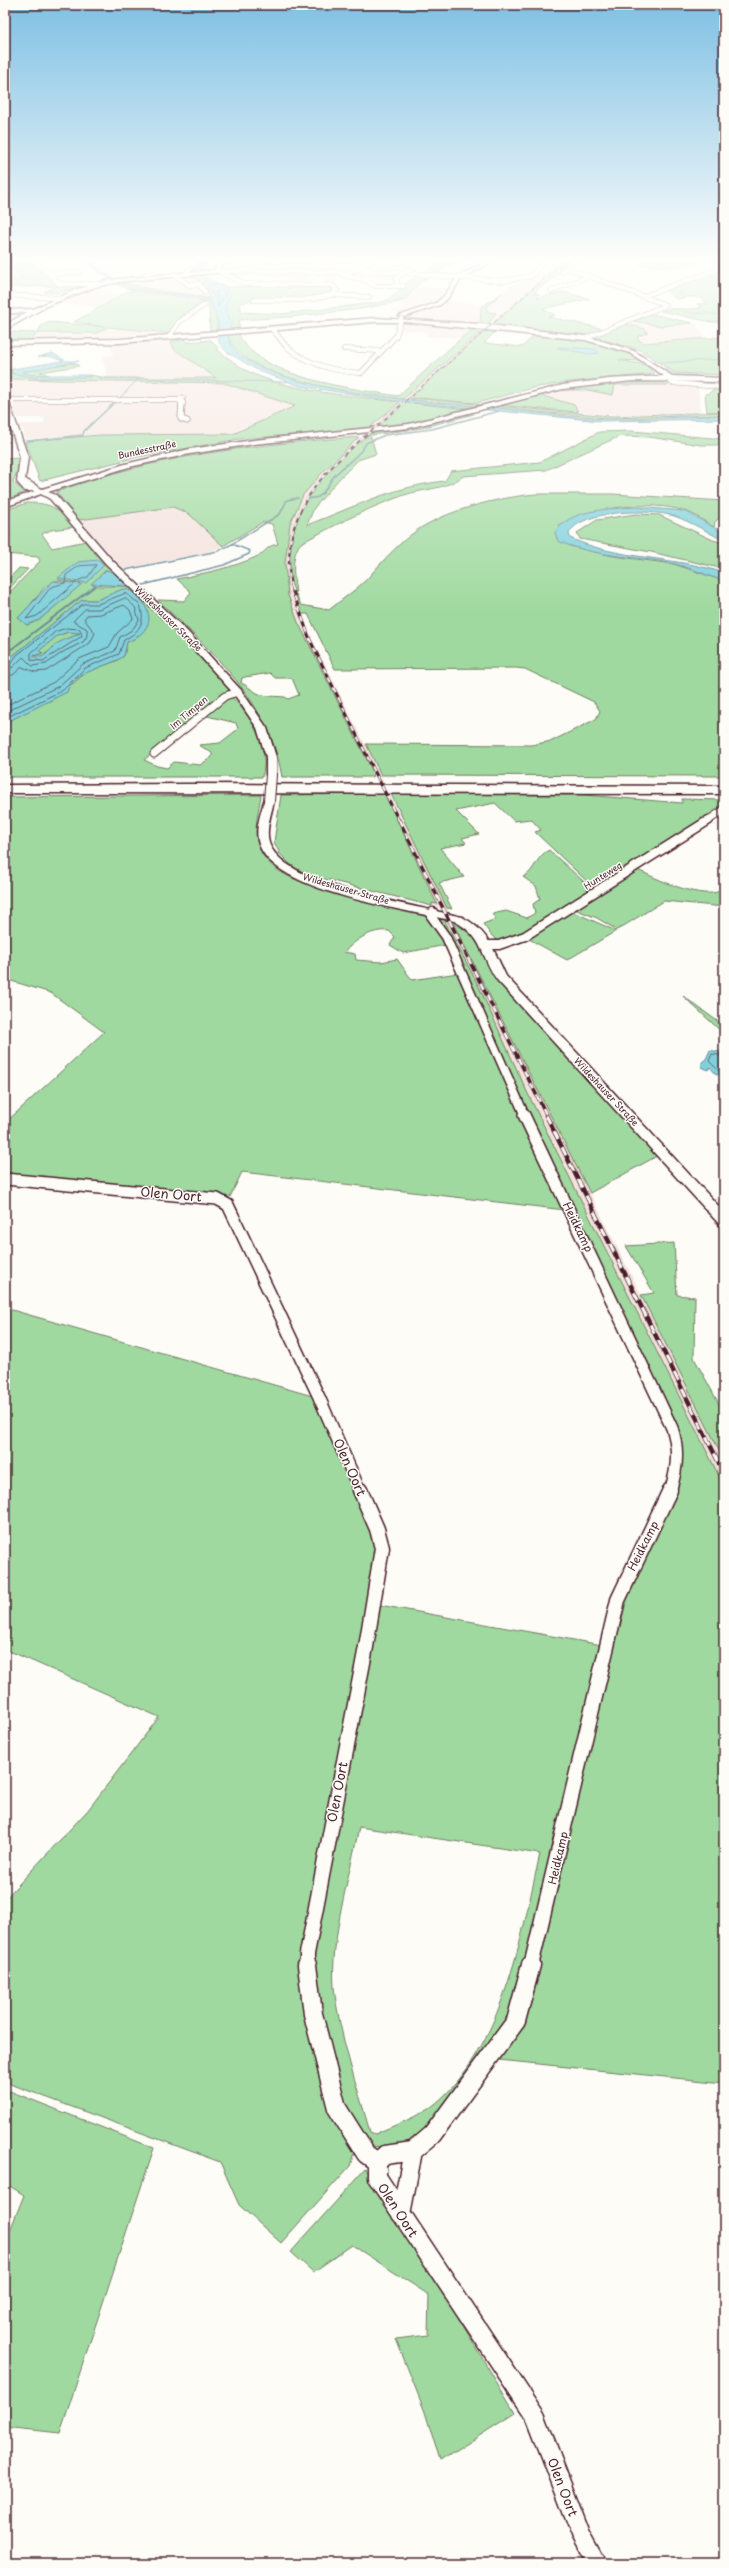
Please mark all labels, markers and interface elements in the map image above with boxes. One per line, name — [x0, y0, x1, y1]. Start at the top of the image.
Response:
street label: Bundesstraße — [116, 436, 177, 462]
street label: Wildeshauser Straße — [132, 582, 206, 654]
street label: Im Timpen — [166, 692, 210, 732]
street label: Hunteweg — [581, 858, 624, 892]
street label: Wildeshauser Straße — [301, 869, 391, 907]
street label: Wildeshauser Straße — [571, 1054, 642, 1129]
street label: Olen Oort — [140, 1181, 202, 1206]
street label: Heidkamp — [559, 1199, 598, 1255]
street label: Olen Oort — [329, 1435, 372, 1499]
street label: Heidkamp — [623, 1518, 662, 1574]
street label: Olen Oort — [321, 1760, 352, 1824]
street label: Heidkamp — [543, 1829, 572, 1886]
street label: Olen Oort — [374, 2179, 423, 2241]
street label: Olen Oort — [544, 2455, 583, 2519]

